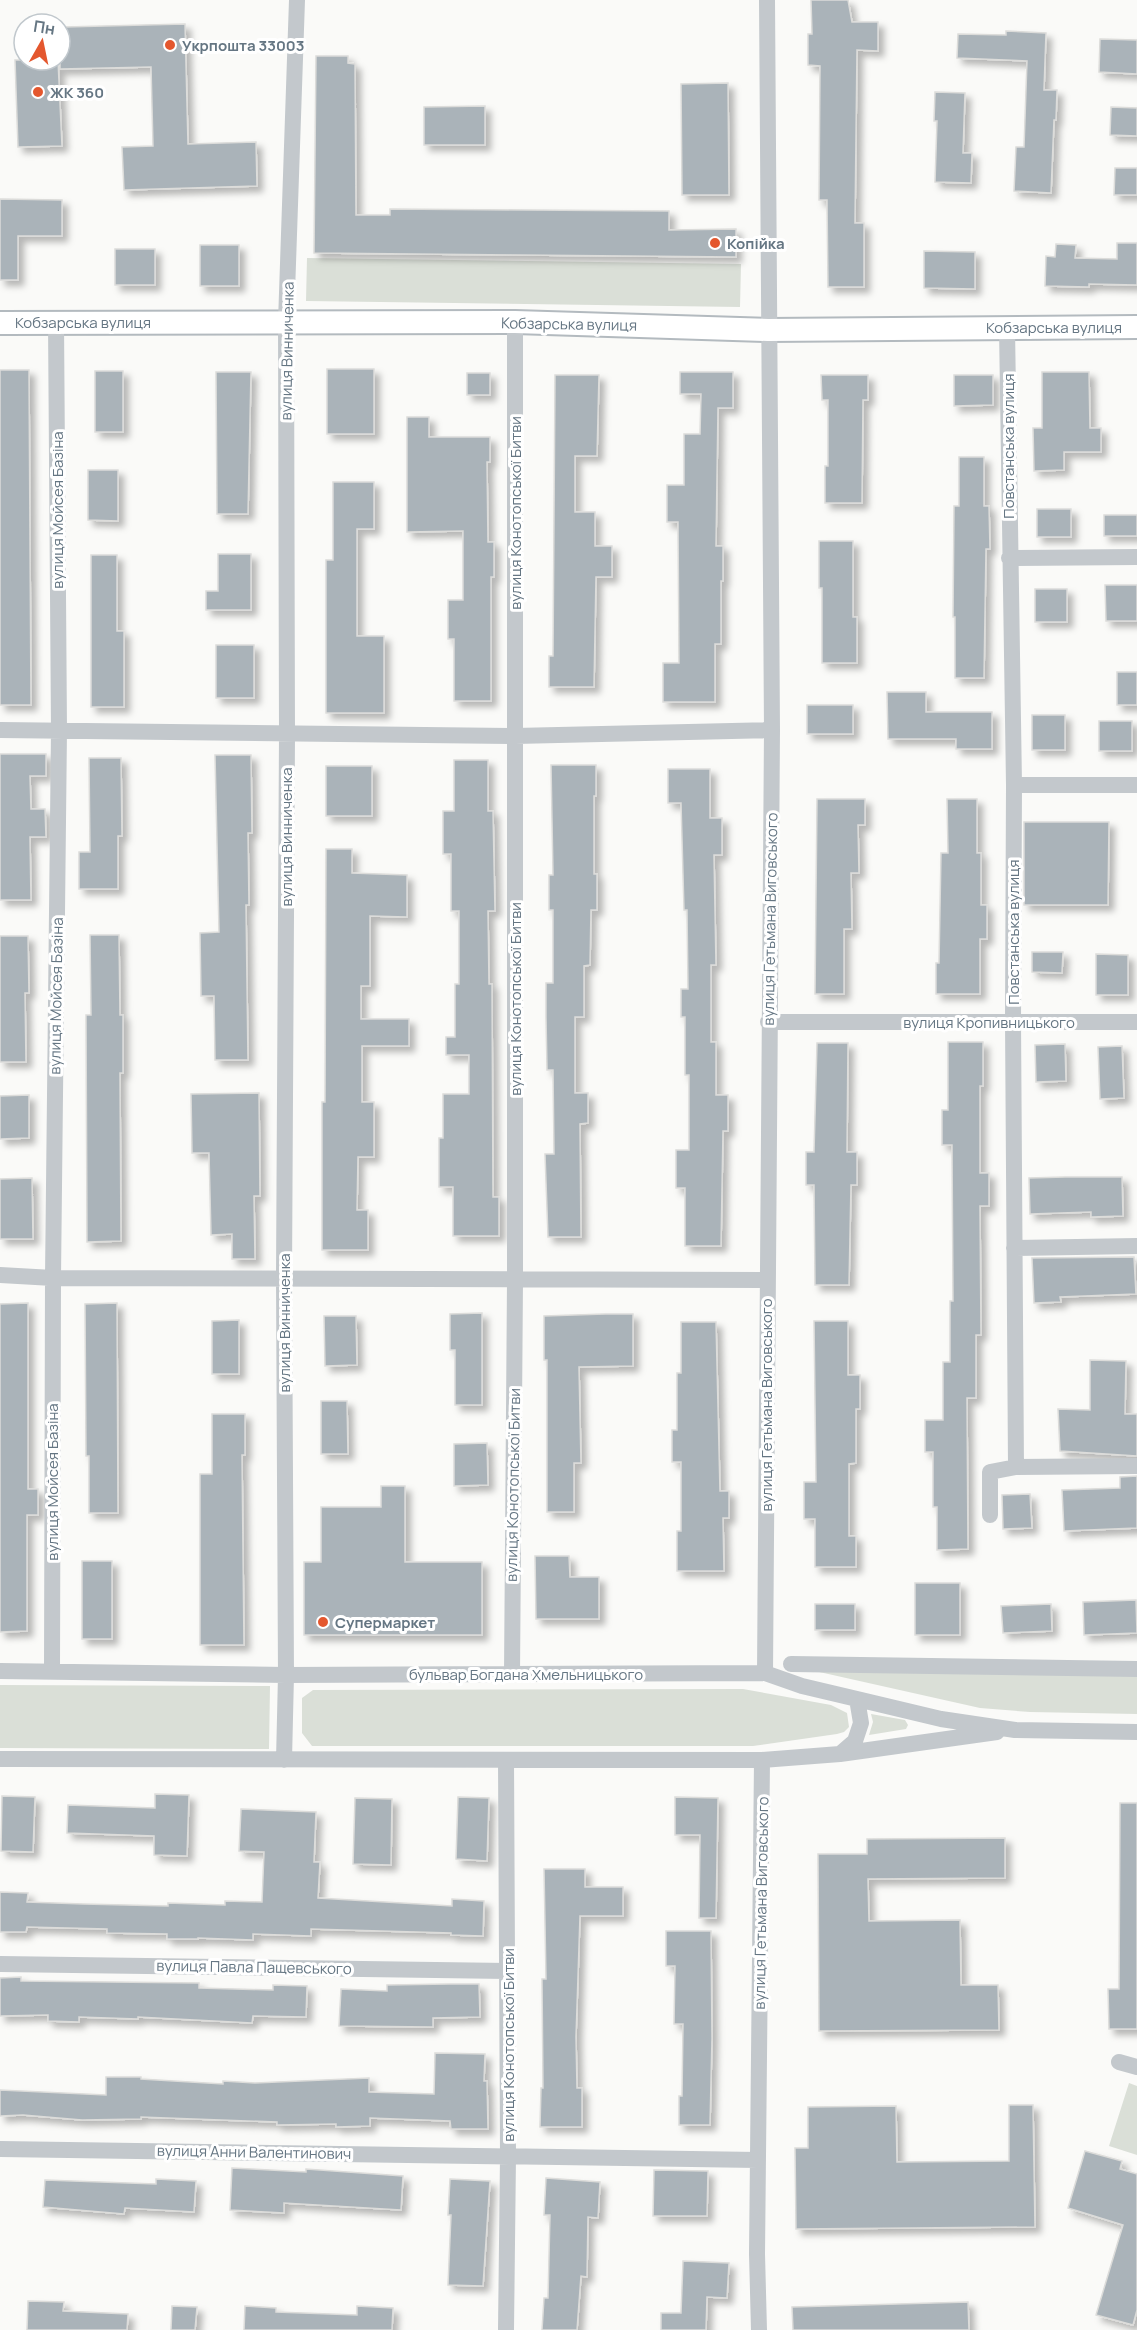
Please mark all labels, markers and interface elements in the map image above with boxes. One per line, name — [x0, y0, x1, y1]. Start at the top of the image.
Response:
north arrow — [12, 12, 72, 72]
text: Пн — [32, 15, 57, 40]
place label: Укрпошта 33003 — [182, 35, 304, 56]
marker: Укрпошта 33003 — [163, 38, 177, 52]
place label: ЖК 360 — [50, 82, 104, 103]
marker: ЖК 360 — [31, 85, 45, 99]
place label: Копійка — [727, 233, 785, 254]
marker: Копійка — [708, 236, 722, 250]
street label: вулиця Винниченка — [275, 281, 299, 421]
street label: Кобзарська вулиця — [15, 312, 151, 333]
street label: Кобзарська вулиця — [501, 312, 637, 336]
street label: Кобзарська вулиця — [986, 317, 1122, 338]
street label: Повстанська вулиця — [998, 373, 1019, 519]
street label: вулиця Конотопської Битви — [505, 416, 526, 610]
street label: вулиця Мойсея Базіна — [47, 431, 68, 589]
street label: вулиця Винниченка — [276, 768, 297, 906]
street label: вулиця Гетьмана Виговського — [758, 812, 782, 1026]
street label: Повстанська вулиця — [1003, 859, 1024, 1005]
street label: вулиця Конотопської Битви — [505, 902, 526, 1096]
street label: вулиця Мойсея Базіна — [44, 917, 68, 1075]
street label: вулиця Кропивницького — [903, 1012, 1075, 1033]
street label: вулиця Винниченка — [274, 1254, 295, 1392]
street label: вулиця Гетьмана Виговського — [756, 1298, 777, 1512]
street label: вулиця Конотопської Битви — [501, 1388, 525, 1582]
street label: вулиця Мойсея Базіна — [42, 1403, 63, 1561]
place label: Супермаркет — [335, 1612, 435, 1633]
marker: Супермаркет — [316, 1615, 330, 1629]
street label: бульвар Богдана Хмельницького — [409, 1664, 643, 1685]
street label: вулиця Гетьмана Виговського — [749, 1796, 773, 2010]
street label: вулиця Конотопської Битви — [498, 1948, 519, 2142]
street label: вулиця Павла Пащевського — [156, 1955, 352, 1979]
street label: вулиця Анни Валентинович — [157, 2140, 351, 2164]

